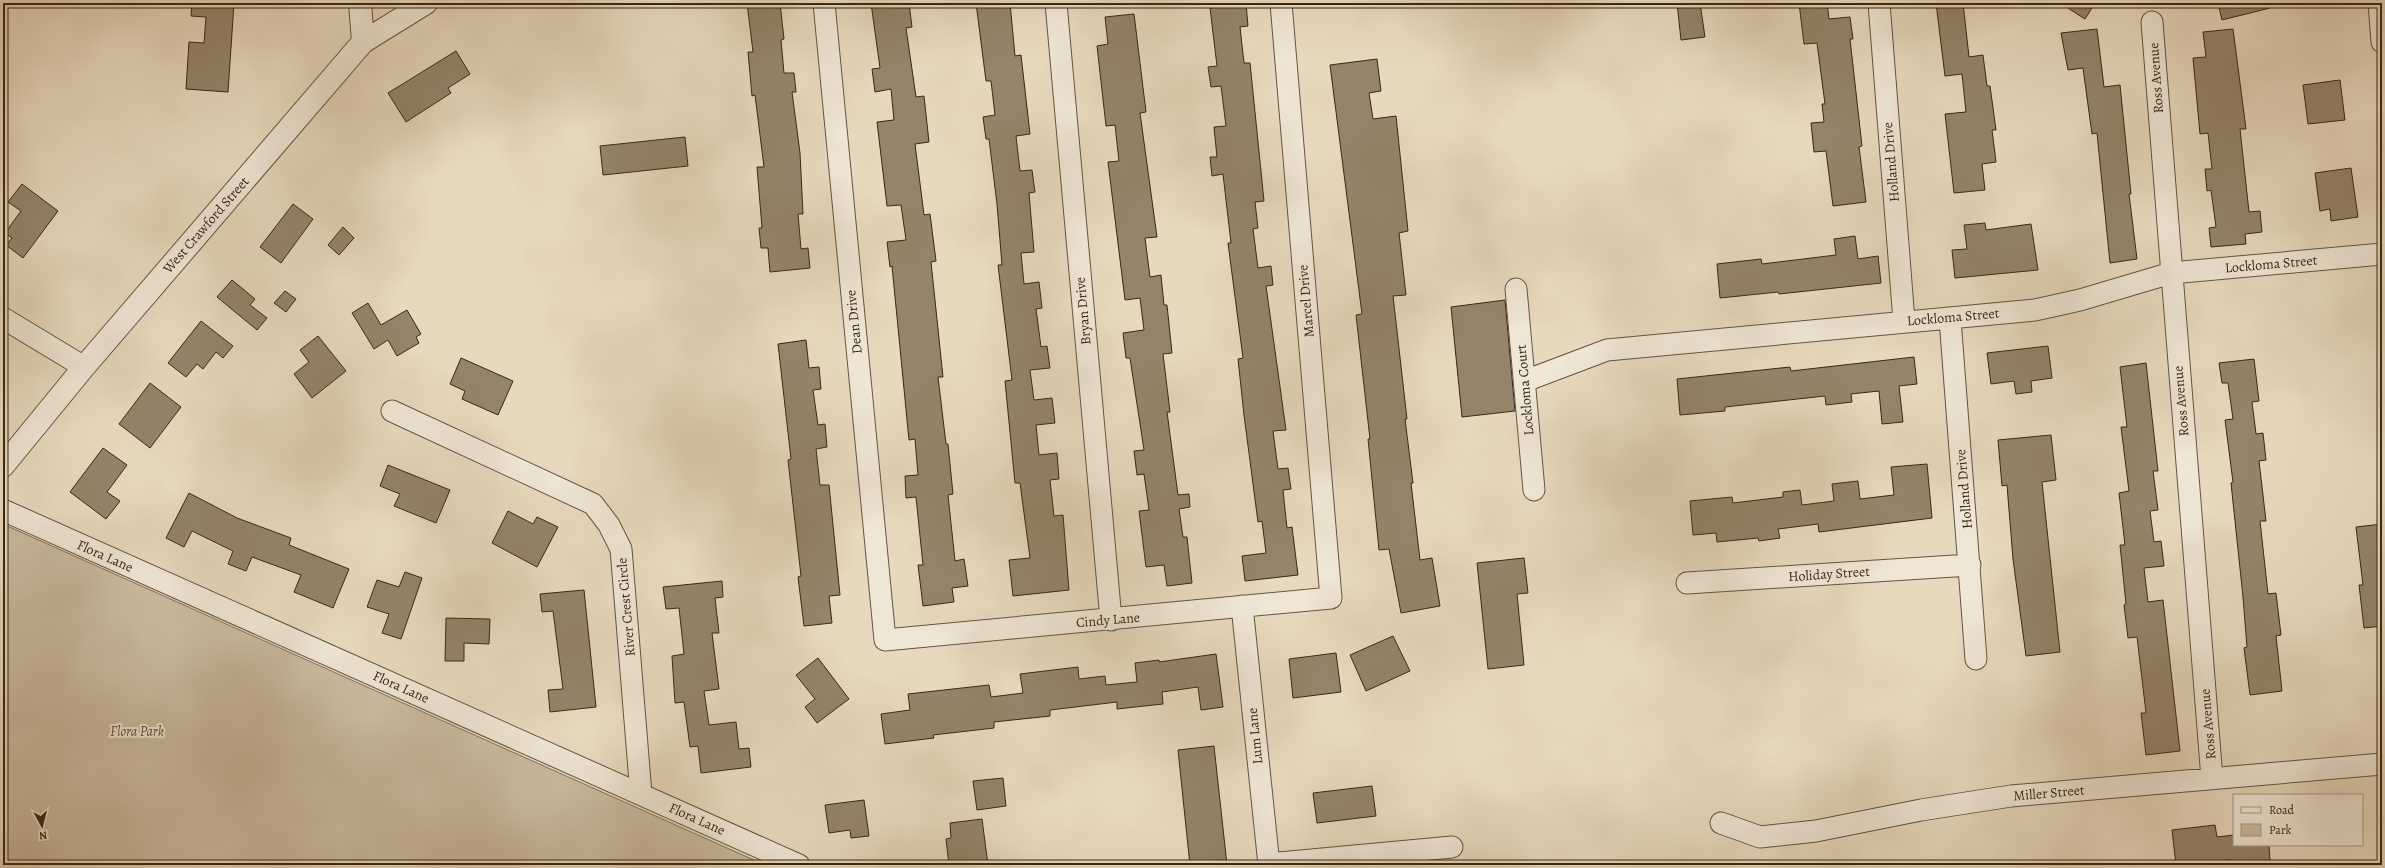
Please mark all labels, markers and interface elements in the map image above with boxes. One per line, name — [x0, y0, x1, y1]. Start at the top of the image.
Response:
street label: Ross Avenue — [2144, 42, 2168, 114]
street label: Holland Drive — [1878, 121, 1904, 203]
street label: West Crawford Street — [158, 172, 254, 278]
street label: Lockloma Street — [2224, 250, 2318, 278]
street label: Marcel Drive — [1293, 264, 1319, 338]
street label: Bryan Drive — [1071, 276, 1095, 346]
street label: Dean Drive — [841, 289, 867, 355]
street label: Lockloma Street — [1906, 303, 2000, 331]
street label: Lockloma Court — [1512, 343, 1538, 436]
street label: Ross Avenue — [2168, 365, 2194, 437]
street label: Holland Drive — [1951, 448, 1977, 530]
street label: Flora Lane — [74, 535, 136, 577]
street label: River Crest Circle — [612, 557, 640, 657]
street label: Holiday Street — [1788, 562, 1871, 586]
street label: Cindy Lane — [1075, 608, 1141, 632]
street label: Flora Lane — [370, 666, 432, 708]
street label: Ross Avenue — [2195, 688, 2221, 760]
street label: Lum Lane — [1243, 707, 1267, 765]
park label: Flora Park — [110, 722, 164, 741]
street label: Miller Street — [2013, 780, 2086, 806]
legend — [2233, 794, 2363, 846]
street label: Flora Lane — [666, 798, 728, 840]
text: Road — [2269, 802, 2295, 818]
north arrow — [22, 806, 62, 846]
text: Park — [2269, 822, 2292, 838]
text: N — [38, 827, 48, 843]

